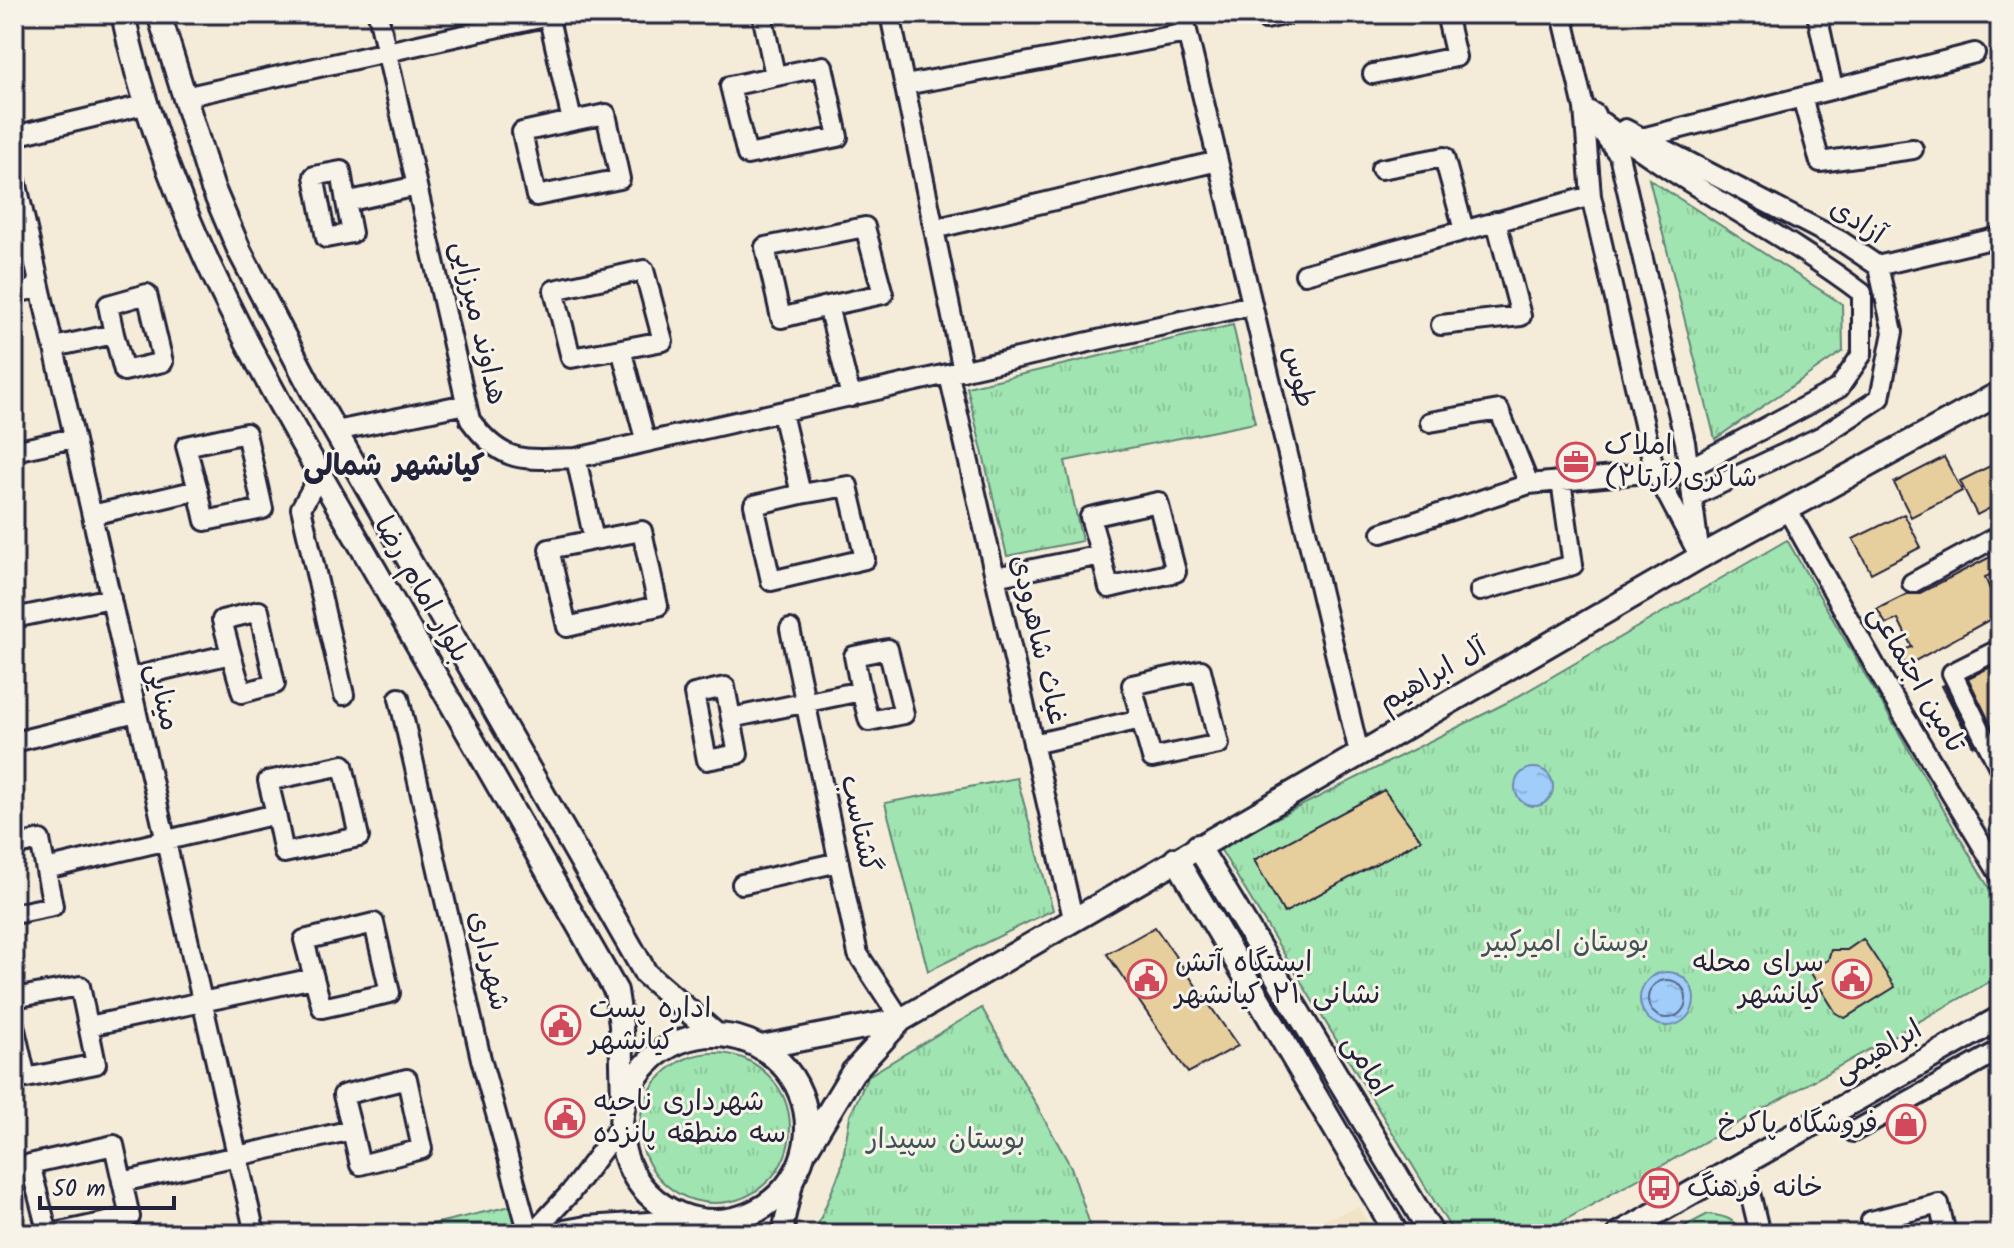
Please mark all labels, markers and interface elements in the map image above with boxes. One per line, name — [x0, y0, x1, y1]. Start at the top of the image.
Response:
street label: آزادی — [1820, 187, 1895, 258]
street label: هداوند میرزایی — [437, 237, 519, 409]
street label: طوس — [1269, 341, 1327, 413]
place label: املاک شاکری(آرتا۲) — [1604, 424, 1758, 501]
office icon: املاک شاکری(آرتا۲) — [1555, 441, 1597, 483]
district label: کیانشهر شمالی — [303, 443, 485, 491]
street label: بلوار امام رضا — [361, 508, 481, 672]
street label: غیاث شاهرودی — [997, 551, 1079, 729]
street label: تامین اجتماعی — [1855, 596, 1977, 762]
street label: آل ابراهیم — [1371, 626, 1496, 725]
street label: مینایی — [132, 659, 192, 735]
street label: گشتاسب — [827, 771, 891, 877]
street label: شهرداری — [455, 907, 521, 1015]
park label: بوستان امیرکبیر — [1481, 921, 1649, 966]
place label: ایستگاه آتش نشانی ۲۱ کیانشهر — [1173, 941, 1380, 1018]
place label: سرای محله کیانشهر — [1693, 941, 1824, 1018]
public building icon: ایستگاه آتش نشانی ۲۱ کیانشهر — [1126, 958, 1168, 1000]
public building icon: سرای محله کیانشهر — [1831, 958, 1873, 1000]
place label: اداره پست کیانشهر — [587, 987, 711, 1064]
public building icon: اداره پست کیانشهر — [540, 1004, 582, 1046]
street label: ابراهیمی — [1825, 1008, 1931, 1096]
street label: امامی — [1329, 1026, 1403, 1106]
place label: شهرداری ناحیه سه منطقه پانزده — [593, 1080, 786, 1157]
public building icon: شهرداری ناحیه سه منطقه پانزده — [544, 1097, 586, 1139]
place label: فروشگاه پاکرخ — [1718, 1102, 1878, 1147]
shop icon: فروشگاه پاکرخ — [1885, 1103, 1927, 1145]
park label: بوستان سپیدار — [865, 1118, 1025, 1163]
scale bar — [40, 1160, 174, 1210]
place label: خانه فرهنگ — [1687, 1166, 1823, 1211]
bus stop icon: خانه فرهنگ — [1638, 1167, 1680, 1209]
text: 50 m — [52, 1170, 106, 1209]

